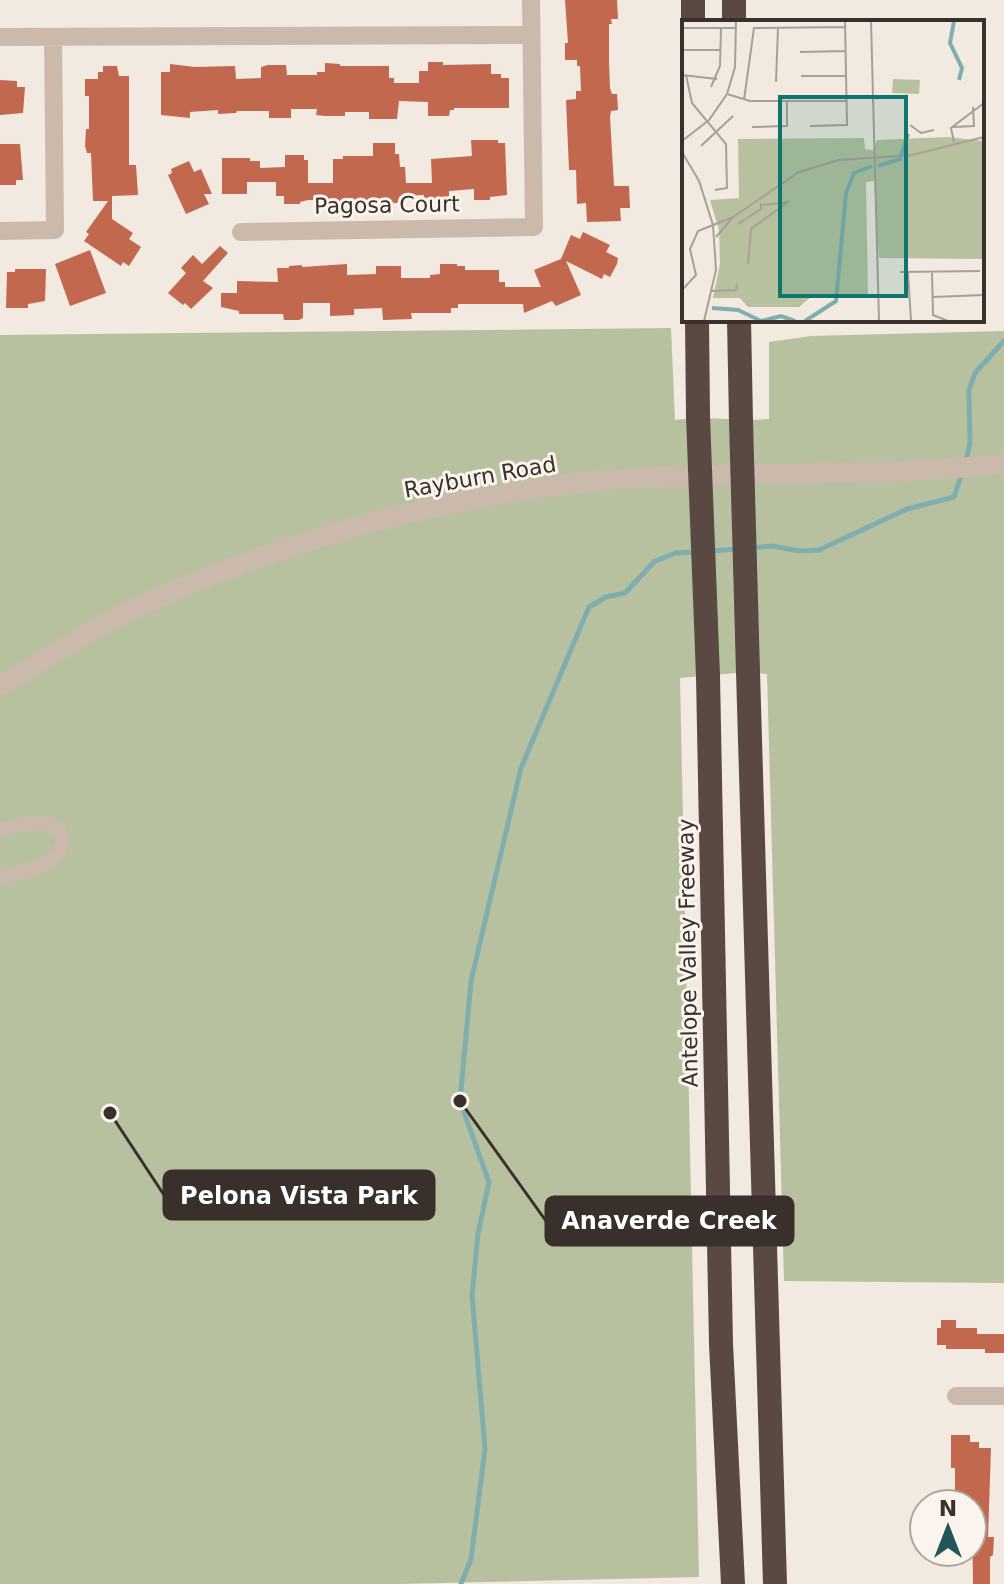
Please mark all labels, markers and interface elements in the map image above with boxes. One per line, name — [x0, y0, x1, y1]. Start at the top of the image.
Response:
inset map — [682, 20, 984, 322]
street label: Pagosa Court — [314, 191, 460, 219]
street label: Rayburn Road — [402, 451, 558, 503]
street label: Antelope Valley Freeway — [673, 818, 703, 1088]
callout: Pelona Vista Park — [164, 1171, 434, 1219]
text: Pelona Vista Park — [180, 1182, 419, 1210]
callout: Anaverde Creek — [546, 1197, 793, 1245]
text: Anaverde Creek — [561, 1207, 778, 1235]
north arrow — [908, 1488, 988, 1568]
text: N — [939, 1496, 957, 1521]

